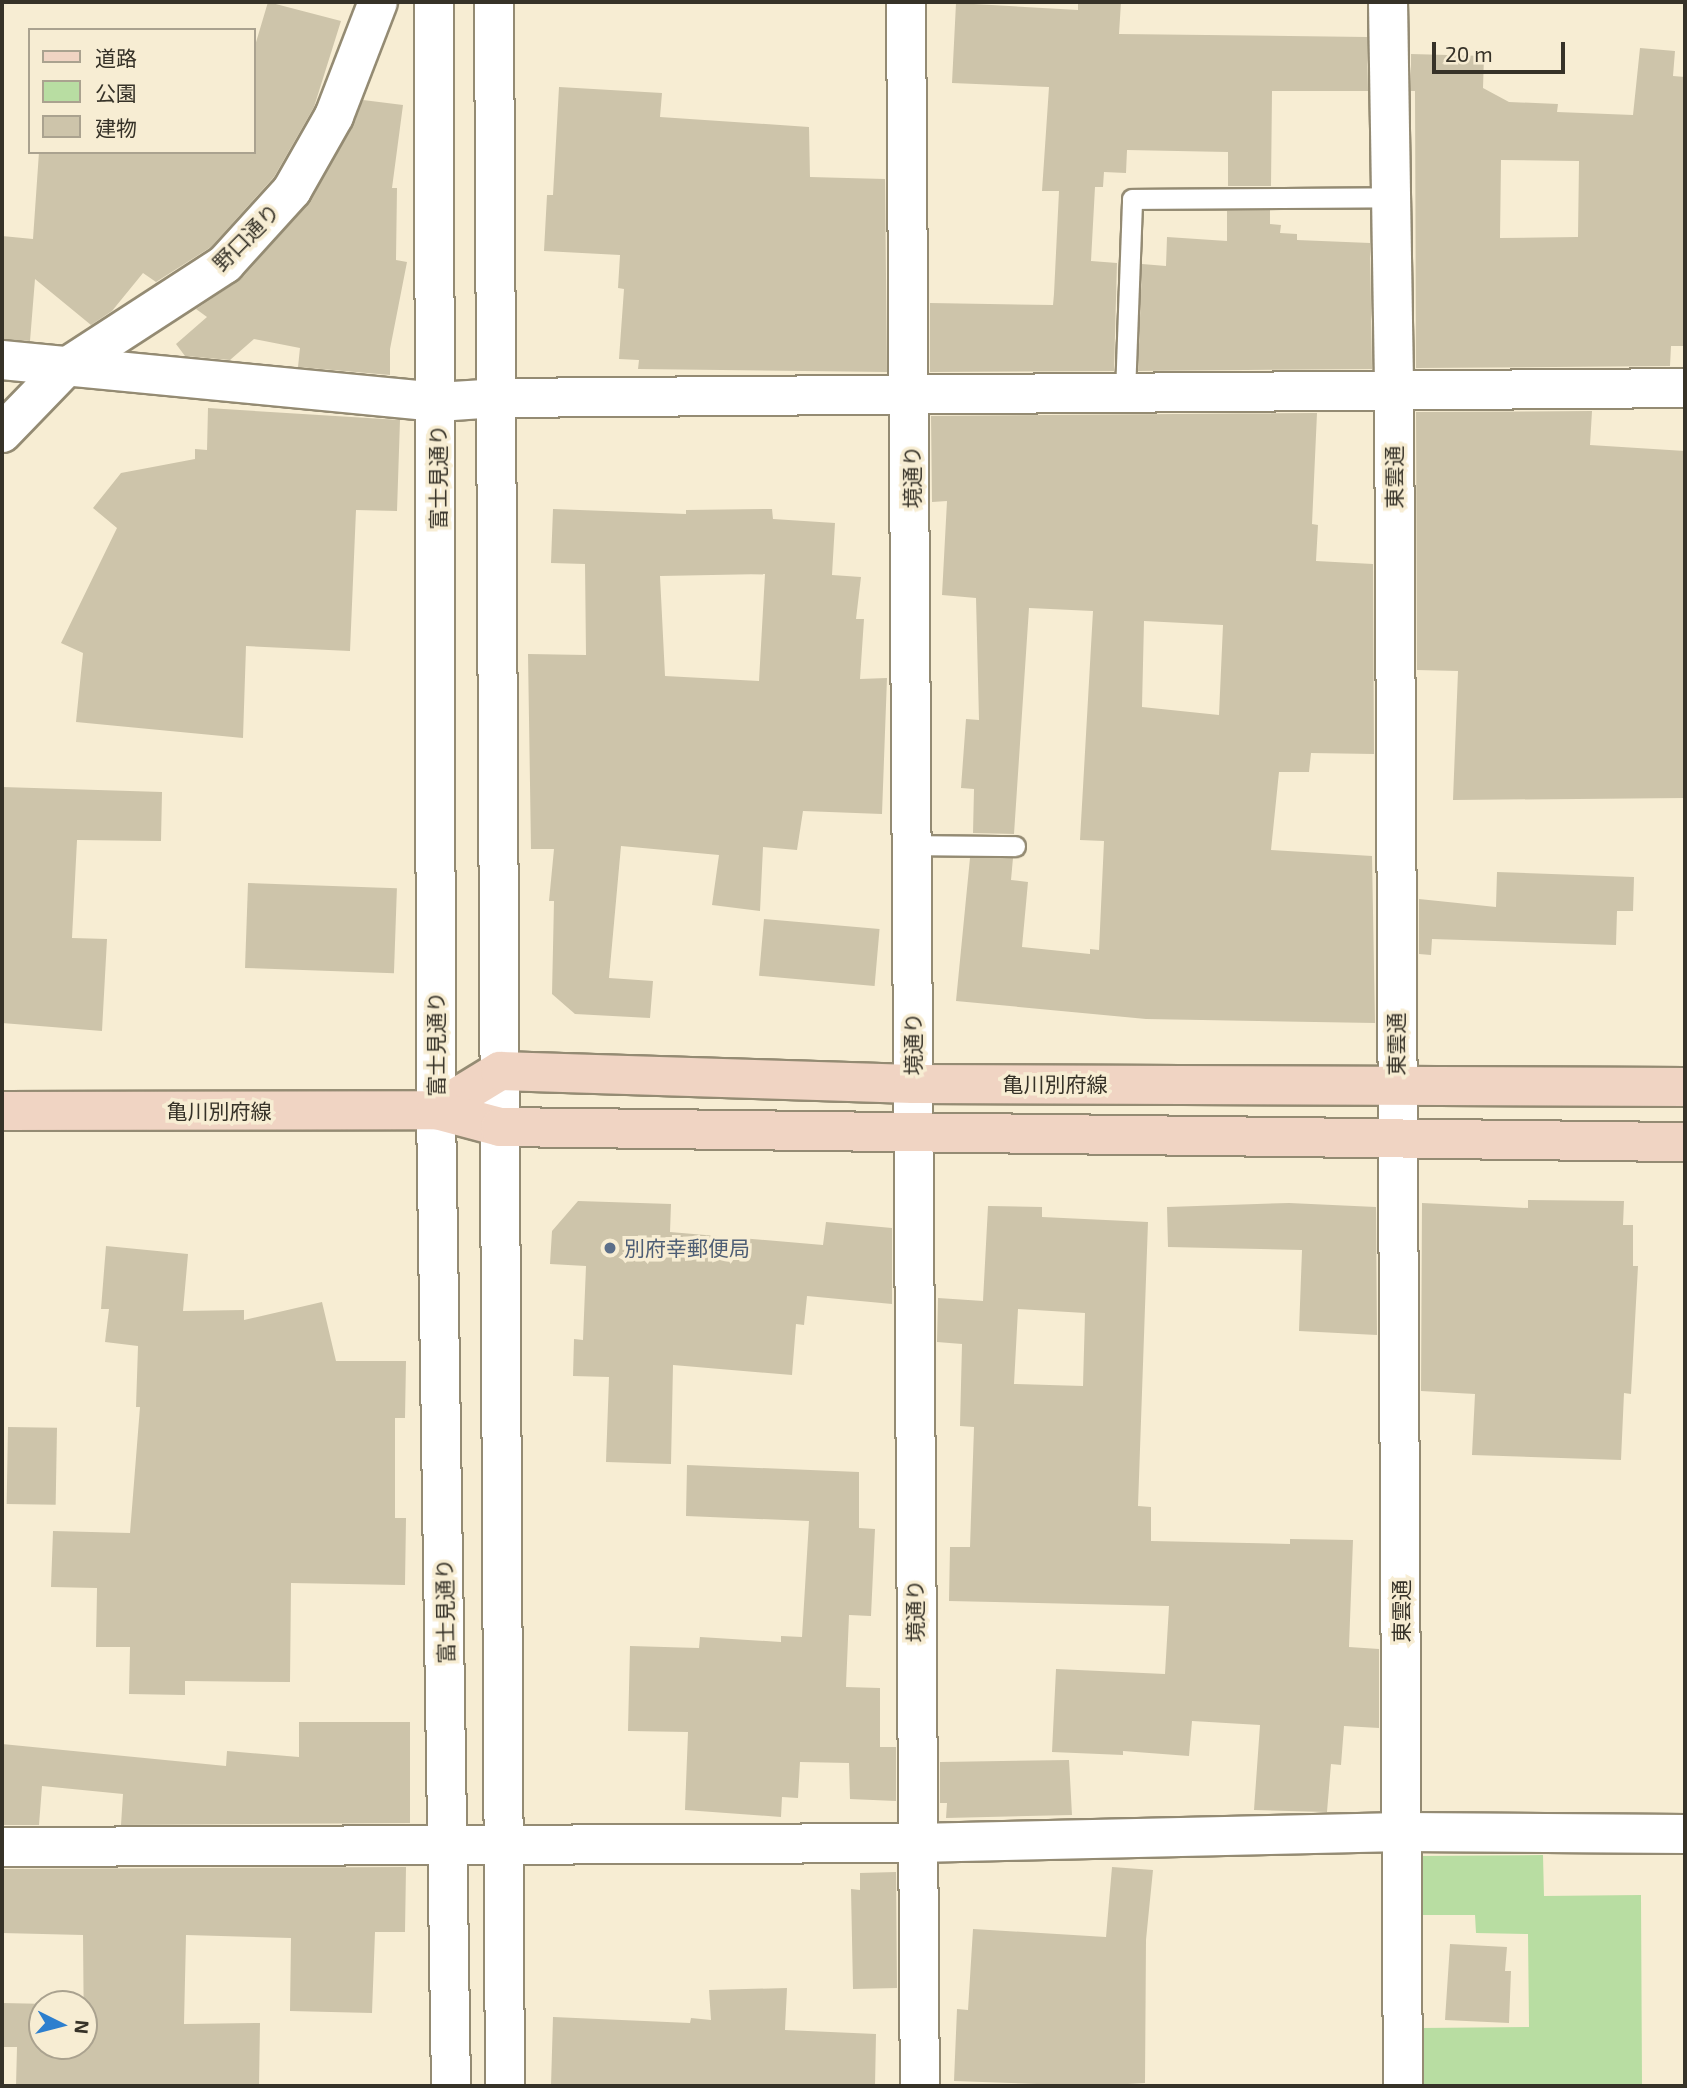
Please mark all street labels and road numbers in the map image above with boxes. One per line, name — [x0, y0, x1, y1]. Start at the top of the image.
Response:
street label: 野口通り — [207, 198, 285, 276]
street label: 富士見通り — [425, 425, 451, 529]
street label: 境通り — [899, 446, 925, 508]
street label: 東雲通 — [1381, 446, 1407, 508]
street label: 富士見通り — [423, 992, 449, 1096]
street label: 境通り — [900, 1013, 926, 1075]
street label: 東雲通 — [1383, 1013, 1409, 1075]
street label: 亀川別府線 — [1003, 1071, 1107, 1097]
street label: 亀川別府線 — [167, 1098, 271, 1124]
street label: 富士見通り — [431, 1558, 459, 1664]
street label: 境通り — [902, 1580, 928, 1642]
street label: 東雲通 — [1388, 1580, 1414, 1642]

